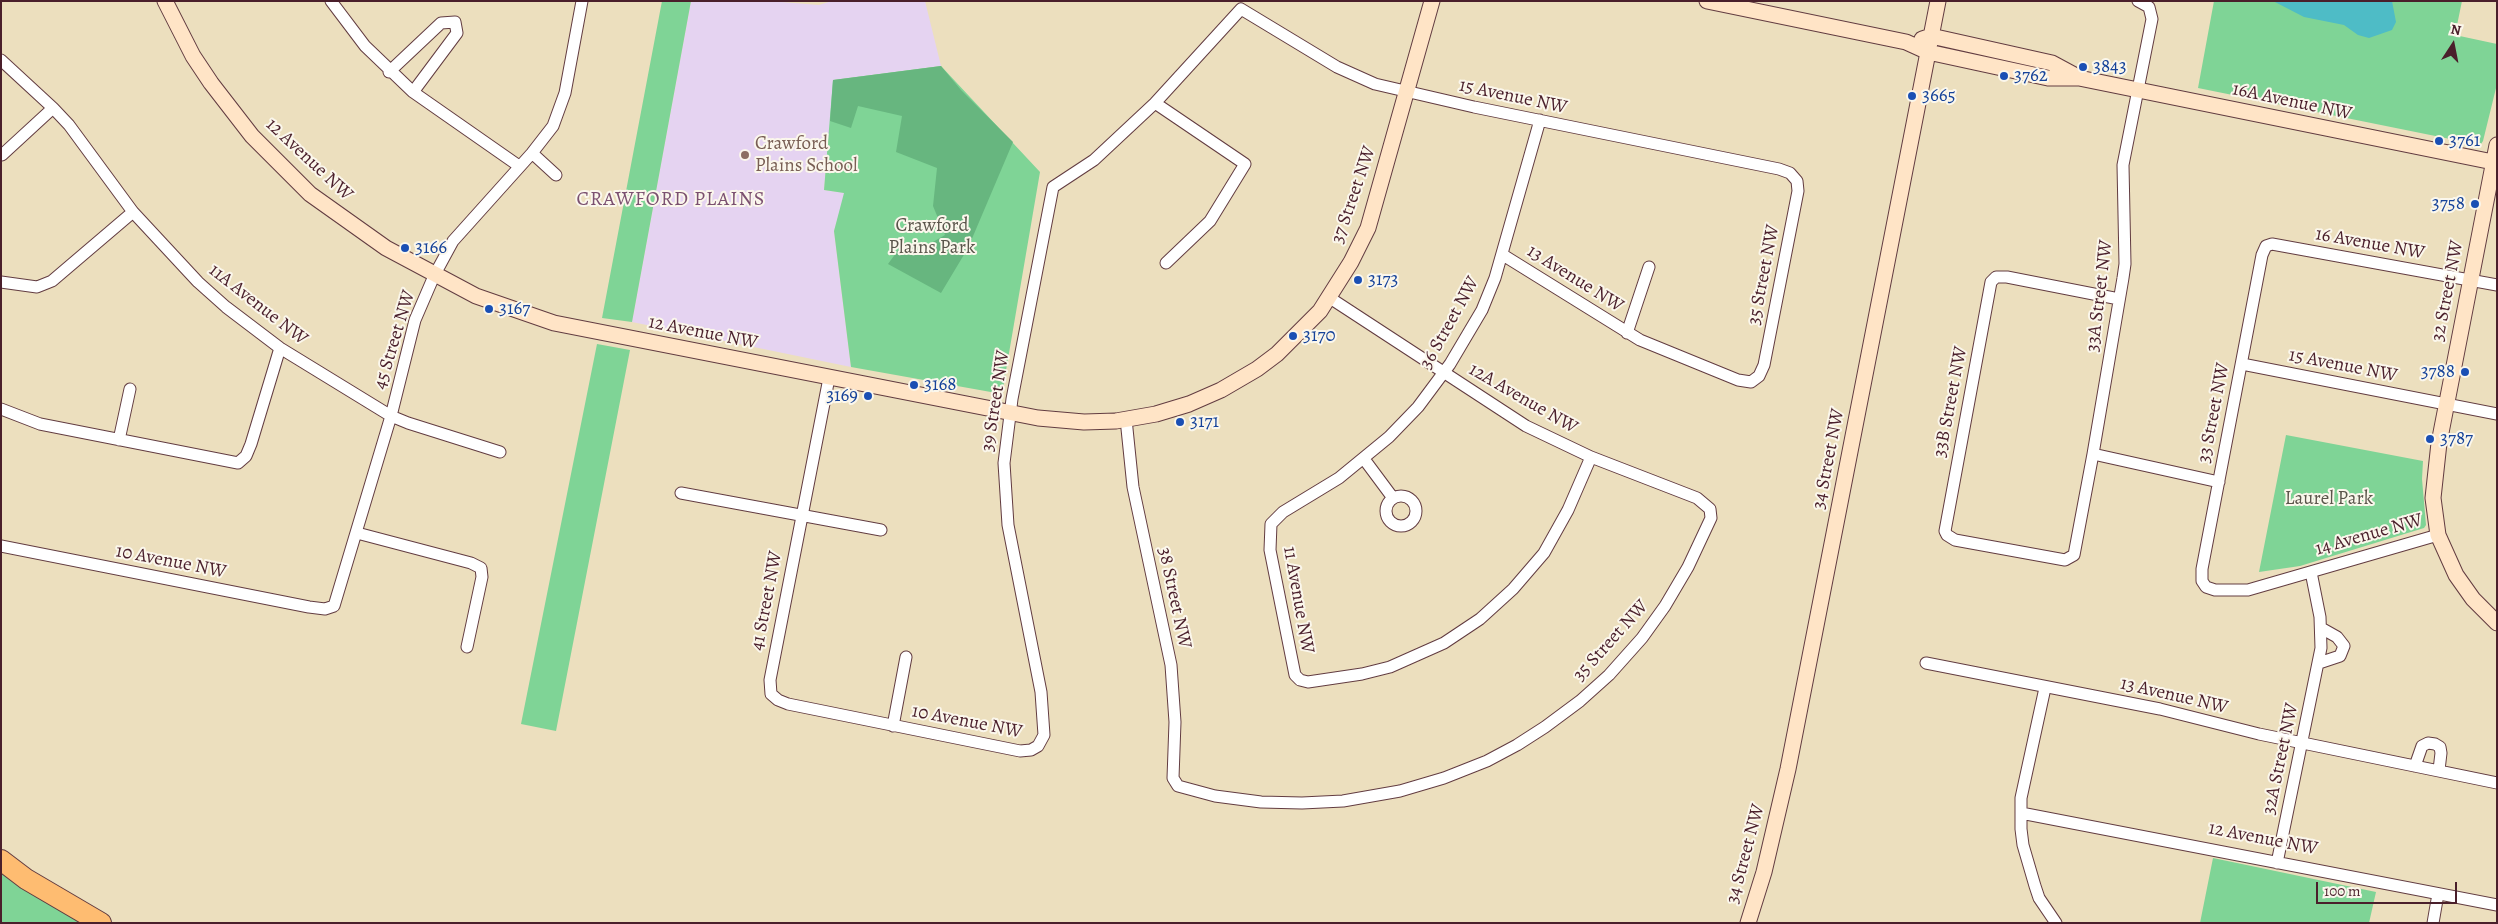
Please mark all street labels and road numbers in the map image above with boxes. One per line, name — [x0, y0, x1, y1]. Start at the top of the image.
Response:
street label: 15 Avenue NW — [1457, 74, 1569, 120]
street label: 16A Avenue NW — [2230, 78, 2354, 126]
street label: 12 Avenue NW — [261, 114, 357, 206]
street label: 37 Street NW — [1327, 143, 1381, 247]
street label: 35 Street NW — [1743, 223, 1785, 327]
street label: 16 Avenue NW — [2313, 223, 2427, 265]
street label: 32 Street NW — [2427, 238, 2469, 344]
street label: 33A Street NW — [2082, 239, 2118, 353]
street label: 13 Avenue NW — [1522, 240, 1628, 318]
street label: 11A Avenue NW — [204, 259, 312, 351]
street label: 36 Street NW — [1415, 273, 1485, 373]
street label: 45 Street NW — [369, 288, 421, 392]
street label: 12 Avenue NW — [646, 311, 760, 355]
street label: 33B Street NW — [1929, 344, 1973, 460]
street label: 15 Avenue NW — [2287, 344, 2399, 388]
street label: 39 Street NW — [977, 349, 1015, 453]
street label: 12A Avenue NW — [1464, 359, 1582, 439]
street label: 33 Street NW — [2193, 361, 2235, 465]
street label: 34 Street NW — [1808, 407, 1850, 511]
street label: 14 Avenue NW — [2313, 509, 2425, 561]
street label: 10 Avenue NW — [114, 540, 228, 584]
street label: 38 Street NW — [1152, 545, 1196, 651]
street label: 11 Avenue NW — [1277, 545, 1319, 655]
street label: 41 Street NW — [746, 549, 788, 653]
street label: 35 Street NW — [1569, 596, 1653, 686]
street label: 13 Avenue NW — [2118, 673, 2230, 719]
street label: 10 Avenue NW — [910, 700, 1024, 744]
street label: 32A Street NW — [2258, 701, 2304, 817]
street label: 34 Street NW — [1722, 802, 1770, 906]
street label: 12 Avenue NW — [2206, 817, 2320, 861]

